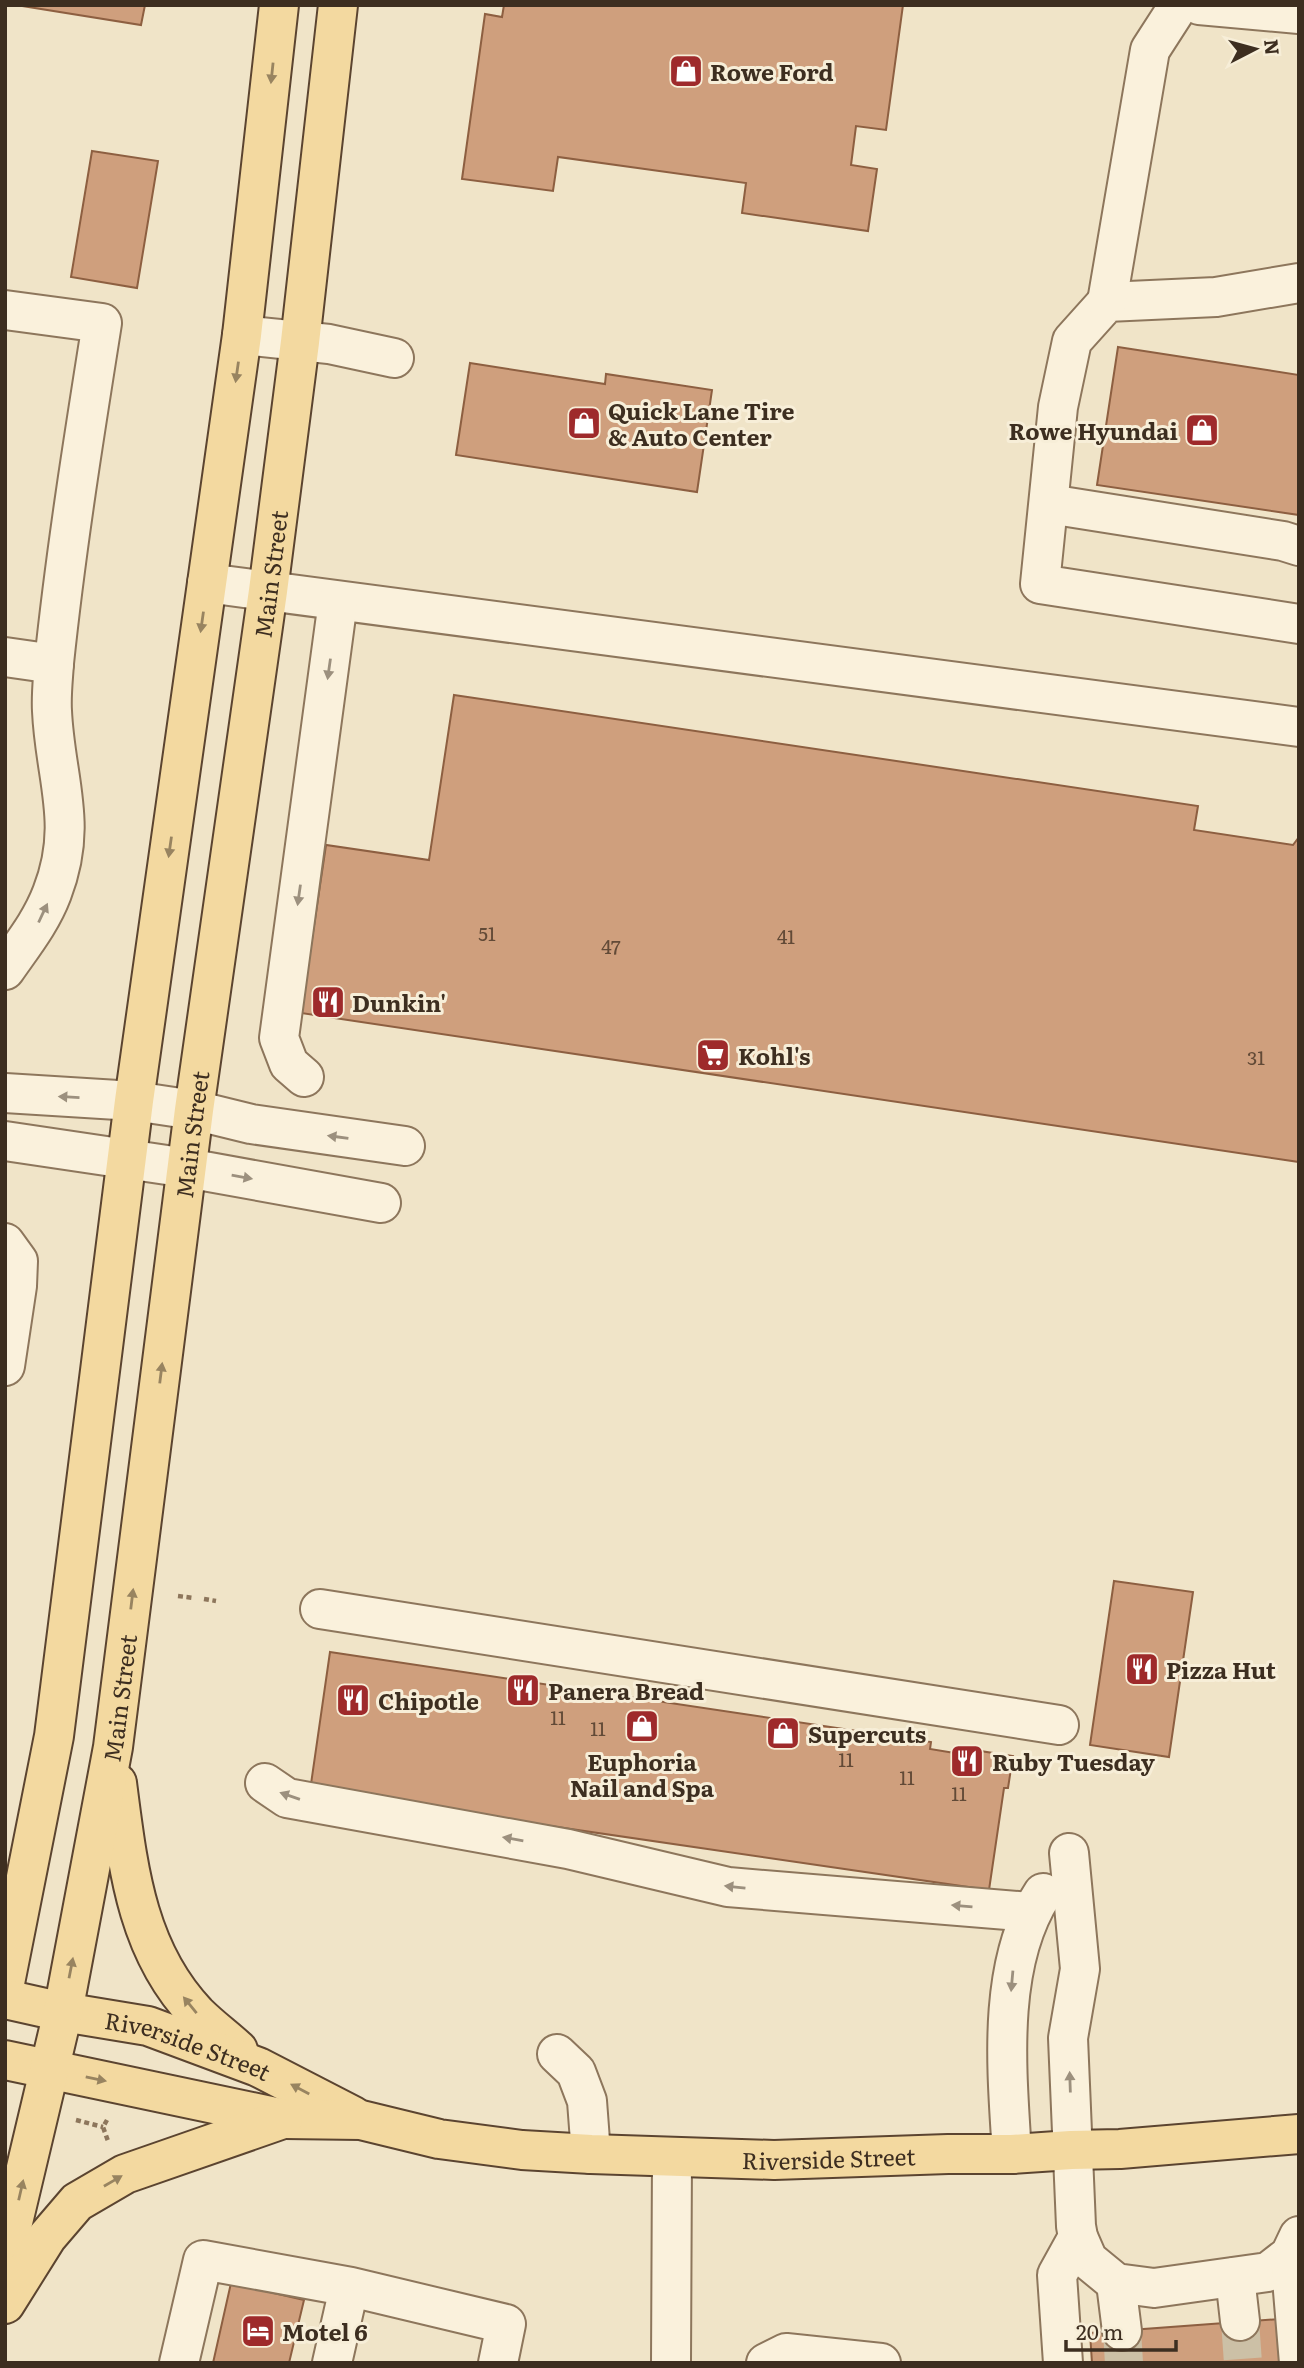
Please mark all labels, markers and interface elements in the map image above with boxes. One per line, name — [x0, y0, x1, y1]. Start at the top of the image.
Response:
north arrow — [1220, 14, 1290, 84]
text: N — [1258, 38, 1288, 57]
shop icon: Rowe Ford — [667, 52, 705, 90]
place label: Rowe Ford — [710, 54, 834, 88]
one-way arrow — [266, 62, 277, 84]
one-way arrow — [231, 361, 242, 383]
place label: Quick Lane Tire & Auto Center — [608, 393, 795, 453]
shop icon: Quick Lane Tire & Auto Center — [565, 404, 603, 442]
shop icon: Rowe Hyundai — [1183, 411, 1221, 449]
place label: Rowe Hyundai — [1009, 413, 1178, 447]
street label: Main Street — [245, 507, 295, 640]
one-way arrow — [196, 611, 207, 633]
one-way arrow — [323, 658, 334, 680]
one-way arrow — [164, 836, 175, 858]
one-way arrow — [293, 884, 304, 906]
one-way arrow — [37, 903, 49, 923]
house number: 51 — [478, 919, 496, 947]
house number: 41 — [777, 922, 795, 950]
house number: 47 — [601, 932, 621, 960]
restaurant icon: Dunkin' — [309, 983, 347, 1021]
place label: Dunkin' — [352, 985, 446, 1019]
supermarket icon: Kohl's — [694, 1036, 732, 1074]
place label: Kohl's — [738, 1038, 811, 1072]
house number: 31 — [1247, 1043, 1265, 1071]
street label: Main Street — [166, 1068, 217, 1200]
one-way arrow — [58, 1091, 80, 1102]
one-way arrow — [326, 1131, 348, 1142]
one-way arrow — [231, 1172, 253, 1183]
one-way arrow — [156, 1362, 167, 1384]
one-way arrow — [126, 1587, 137, 1609]
street label: Main Street — [94, 1631, 144, 1765]
restaurant icon: Pizza Hut — [1123, 1650, 1161, 1688]
place label: Pizza Hut — [1166, 1652, 1276, 1686]
restaurant icon: Panera Bread — [504, 1671, 542, 1709]
place label: Panera Bread — [548, 1673, 704, 1707]
restaurant icon: Chipotle — [334, 1681, 372, 1719]
place label: Chipotle — [378, 1683, 479, 1717]
house number: 11 — [550, 1703, 566, 1731]
shop icon: Euphoria Nail and Spa — [623, 1707, 661, 1745]
house number: 11 — [590, 1714, 606, 1742]
shop icon: Supercuts — [764, 1714, 802, 1752]
place label: Supercuts — [808, 1716, 926, 1750]
restaurant icon: Ruby Tuesday — [948, 1742, 986, 1780]
place label: Euphoria Nail and Spa — [570, 1744, 715, 1804]
place label: Ruby Tuesday — [992, 1744, 1155, 1778]
house number: 11 — [838, 1745, 854, 1773]
house number: 11 — [899, 1763, 915, 1791]
house number: 11 — [951, 1779, 967, 1807]
one-way arrow — [279, 1790, 300, 1801]
one-way arrow — [502, 1833, 524, 1844]
one-way arrow — [724, 1882, 746, 1893]
one-way arrow — [951, 1900, 973, 1911]
one-way arrow — [66, 1957, 77, 1979]
one-way arrow — [1006, 1970, 1017, 1992]
one-way arrow — [182, 1996, 197, 2014]
street label: Riverside Street — [102, 2002, 278, 2088]
one-way arrow — [1064, 2070, 1075, 2092]
one-way arrow — [85, 2073, 107, 2084]
one-way arrow — [290, 2083, 310, 2095]
street label: Riverside Street — [741, 2138, 917, 2177]
one-way arrow — [103, 2175, 122, 2187]
one-way arrow — [16, 2179, 27, 2201]
scale bar — [1066, 2308, 1176, 2352]
hotel icon: Motel 6 — [239, 2312, 277, 2350]
place label: Motel 6 — [282, 2314, 368, 2348]
text: 20 m — [1076, 2315, 1123, 2346]

